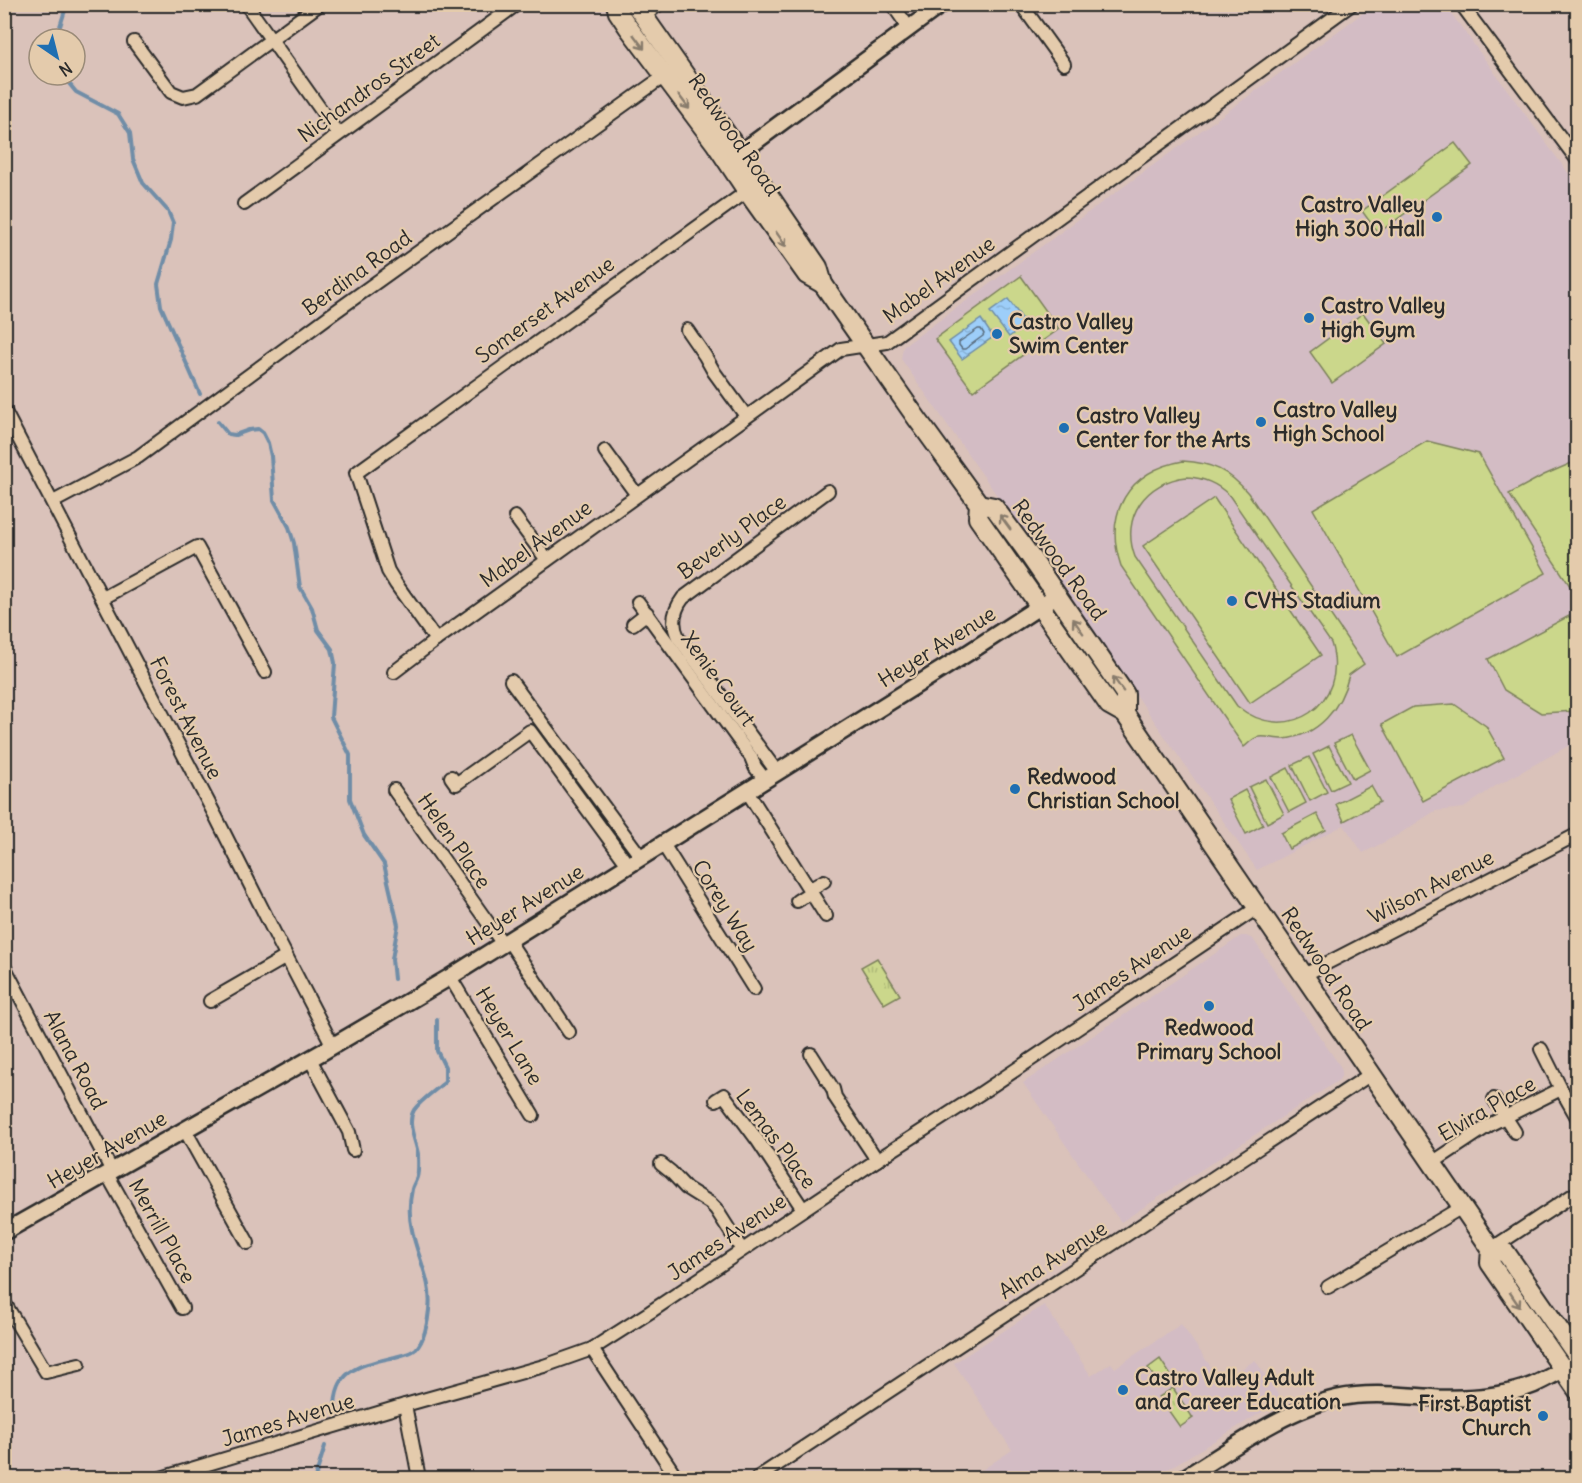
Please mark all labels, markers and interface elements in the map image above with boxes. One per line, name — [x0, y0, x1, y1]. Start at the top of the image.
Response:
north arrow — [27, 27, 87, 87]
street label: Nichandros Street — [292, 27, 445, 148]
one-way arrow — [633, 33, 645, 49]
text: N — [55, 58, 76, 81]
street label: Redwood Road — [682, 68, 787, 201]
one-way arrow — [677, 94, 690, 110]
place label: Castro Valley High 300 Hall — [1295, 191, 1425, 242]
marker: Castro Valley High 300 Hall — [1430, 210, 1444, 224]
street label: Berdina Road — [297, 224, 417, 321]
one-way arrow — [775, 230, 787, 247]
street label: Mabel Avenue — [877, 230, 1000, 329]
street label: Somerset Avenue — [470, 250, 619, 369]
place label: Castro Valley High Gym — [1321, 292, 1445, 343]
place label: Castro Valley Swim Center — [1009, 308, 1133, 359]
marker: Castro Valley High Gym — [1302, 311, 1316, 325]
marker: Castro Valley Swim Center — [990, 327, 1004, 341]
place label: Castro Valley High School — [1273, 396, 1397, 447]
place label: Castro Valley Center for the Arts — [1076, 402, 1251, 453]
marker: Castro Valley High School — [1254, 415, 1268, 429]
marker: Castro Valley Center for the Arts — [1057, 421, 1071, 435]
street label: Beverly Place — [672, 488, 791, 585]
street label: Mabel Avenue — [474, 494, 597, 593]
street label: Redwood Road — [1006, 494, 1112, 626]
one-way arrow — [999, 514, 1011, 530]
place label: CVHS Stadium — [1244, 587, 1381, 614]
marker: CVHS Stadium — [1225, 594, 1239, 608]
street label: Heyer Avenue — [873, 600, 1000, 693]
one-way arrow — [1072, 619, 1084, 635]
street label: Xenie Court — [675, 626, 762, 731]
street label: Forest Avenue — [144, 652, 229, 784]
one-way arrow — [1112, 676, 1124, 692]
place label: Redwood Christian School — [1027, 763, 1179, 814]
marker: Redwood Christian School — [1008, 782, 1022, 796]
street label: Helen Place — [412, 788, 497, 894]
street label: Wilson Avenue — [1363, 843, 1498, 930]
street label: Corey Way — [686, 855, 764, 957]
street label: Heyer Avenue — [461, 858, 588, 951]
street label: Redwood Road — [1275, 902, 1378, 1036]
street label: James Avenue — [1067, 918, 1196, 1017]
street label: Heyer Lane — [470, 982, 549, 1090]
marker: Redwood Primary School — [1202, 999, 1216, 1013]
street label: Alana Road — [38, 1005, 113, 1114]
place label: Redwood Primary School — [1137, 1014, 1281, 1065]
street label: Elvira Place — [1433, 1070, 1540, 1147]
street label: Lemas Place — [730, 1083, 823, 1194]
street label: Heyer Avenue — [42, 1105, 171, 1195]
street label: Merrill Place — [123, 1174, 202, 1288]
street label: James Avenue — [662, 1187, 791, 1286]
street label: Alma Avenue — [993, 1214, 1112, 1305]
one-way arrow — [1509, 1291, 1521, 1308]
place label: Castro Valley Adult and Career Education — [1135, 1364, 1341, 1415]
marker: Castro Valley Adult and Career Education — [1116, 1383, 1130, 1397]
street label: James Avenue — [218, 1387, 357, 1453]
place label: First Baptist Church — [1418, 1390, 1532, 1441]
marker: First Baptist Church — [1536, 1409, 1550, 1423]

